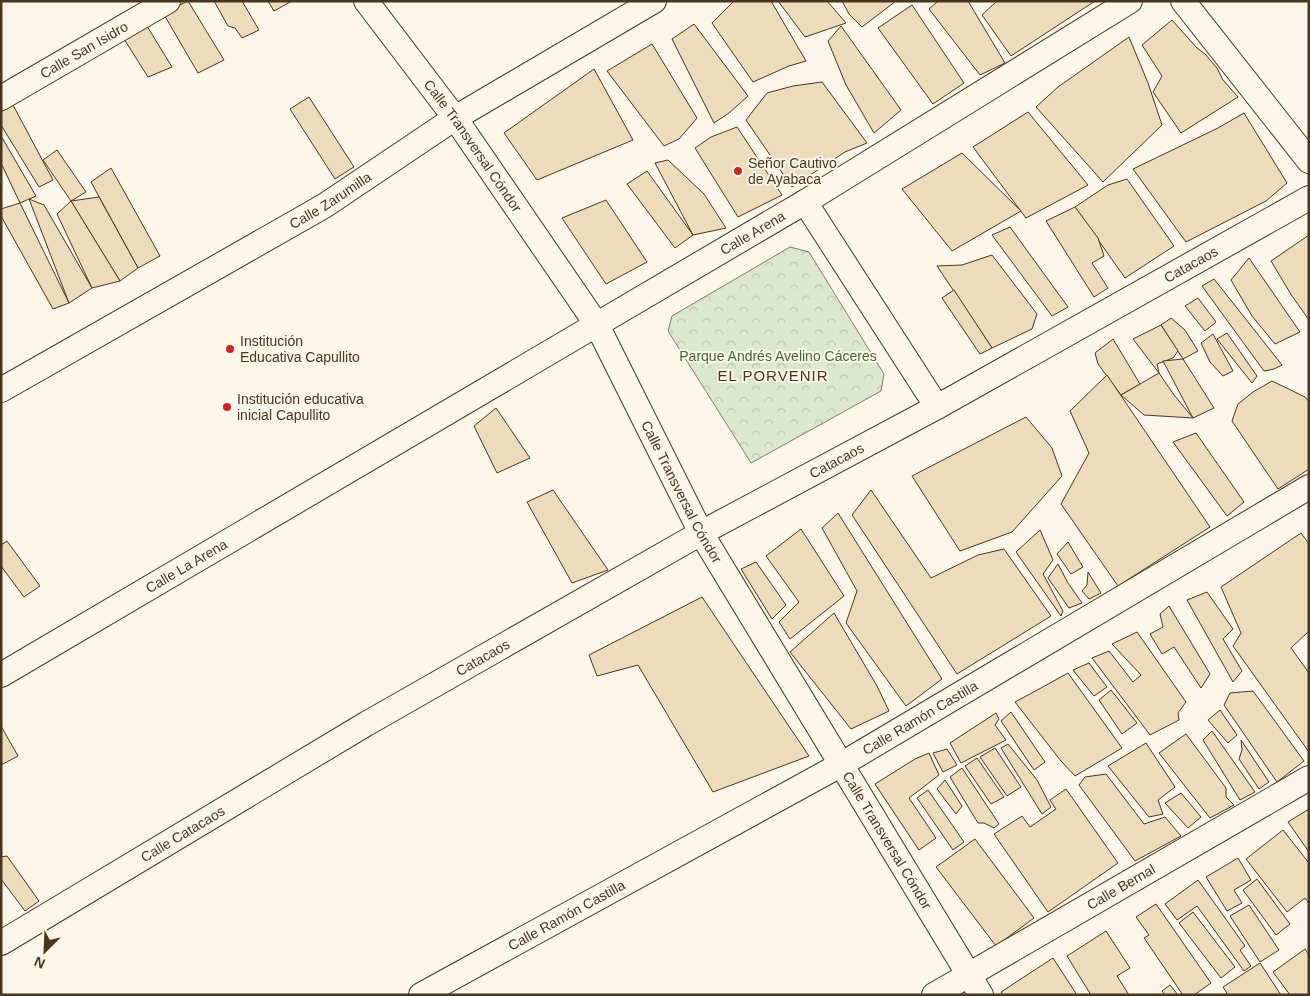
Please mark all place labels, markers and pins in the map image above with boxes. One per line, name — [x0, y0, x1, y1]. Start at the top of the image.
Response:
place label: Señor Cautivo de Ayabaca — [748, 155, 837, 187]
marker: Señor Cautivo de Ayabaca — [732, 165, 744, 177]
place label: Institución Educativa Capullito — [240, 333, 360, 365]
marker: Institución Educativa Capullito — [224, 343, 236, 355]
place label: Institución educativa inicial Capullito — [237, 391, 364, 423]
marker: Institución educativa inicial Capullito — [221, 401, 233, 413]

